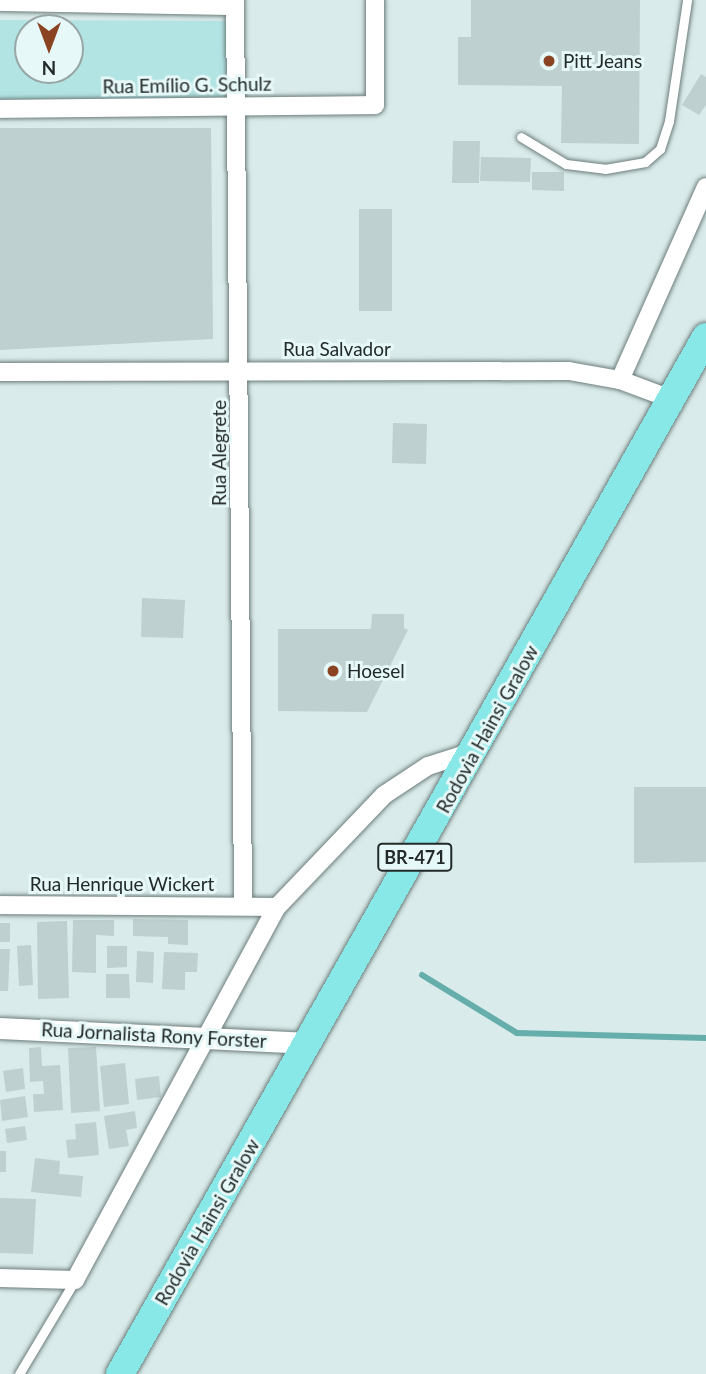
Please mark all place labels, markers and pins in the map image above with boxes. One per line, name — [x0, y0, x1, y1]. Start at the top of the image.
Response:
place label: Pitt Jeans — [563, 50, 643, 72]
marker: Pitt Jeans — [541, 53, 557, 69]
place label: Hoesel — [347, 660, 405, 682]
marker: Hoesel — [325, 663, 341, 679]

